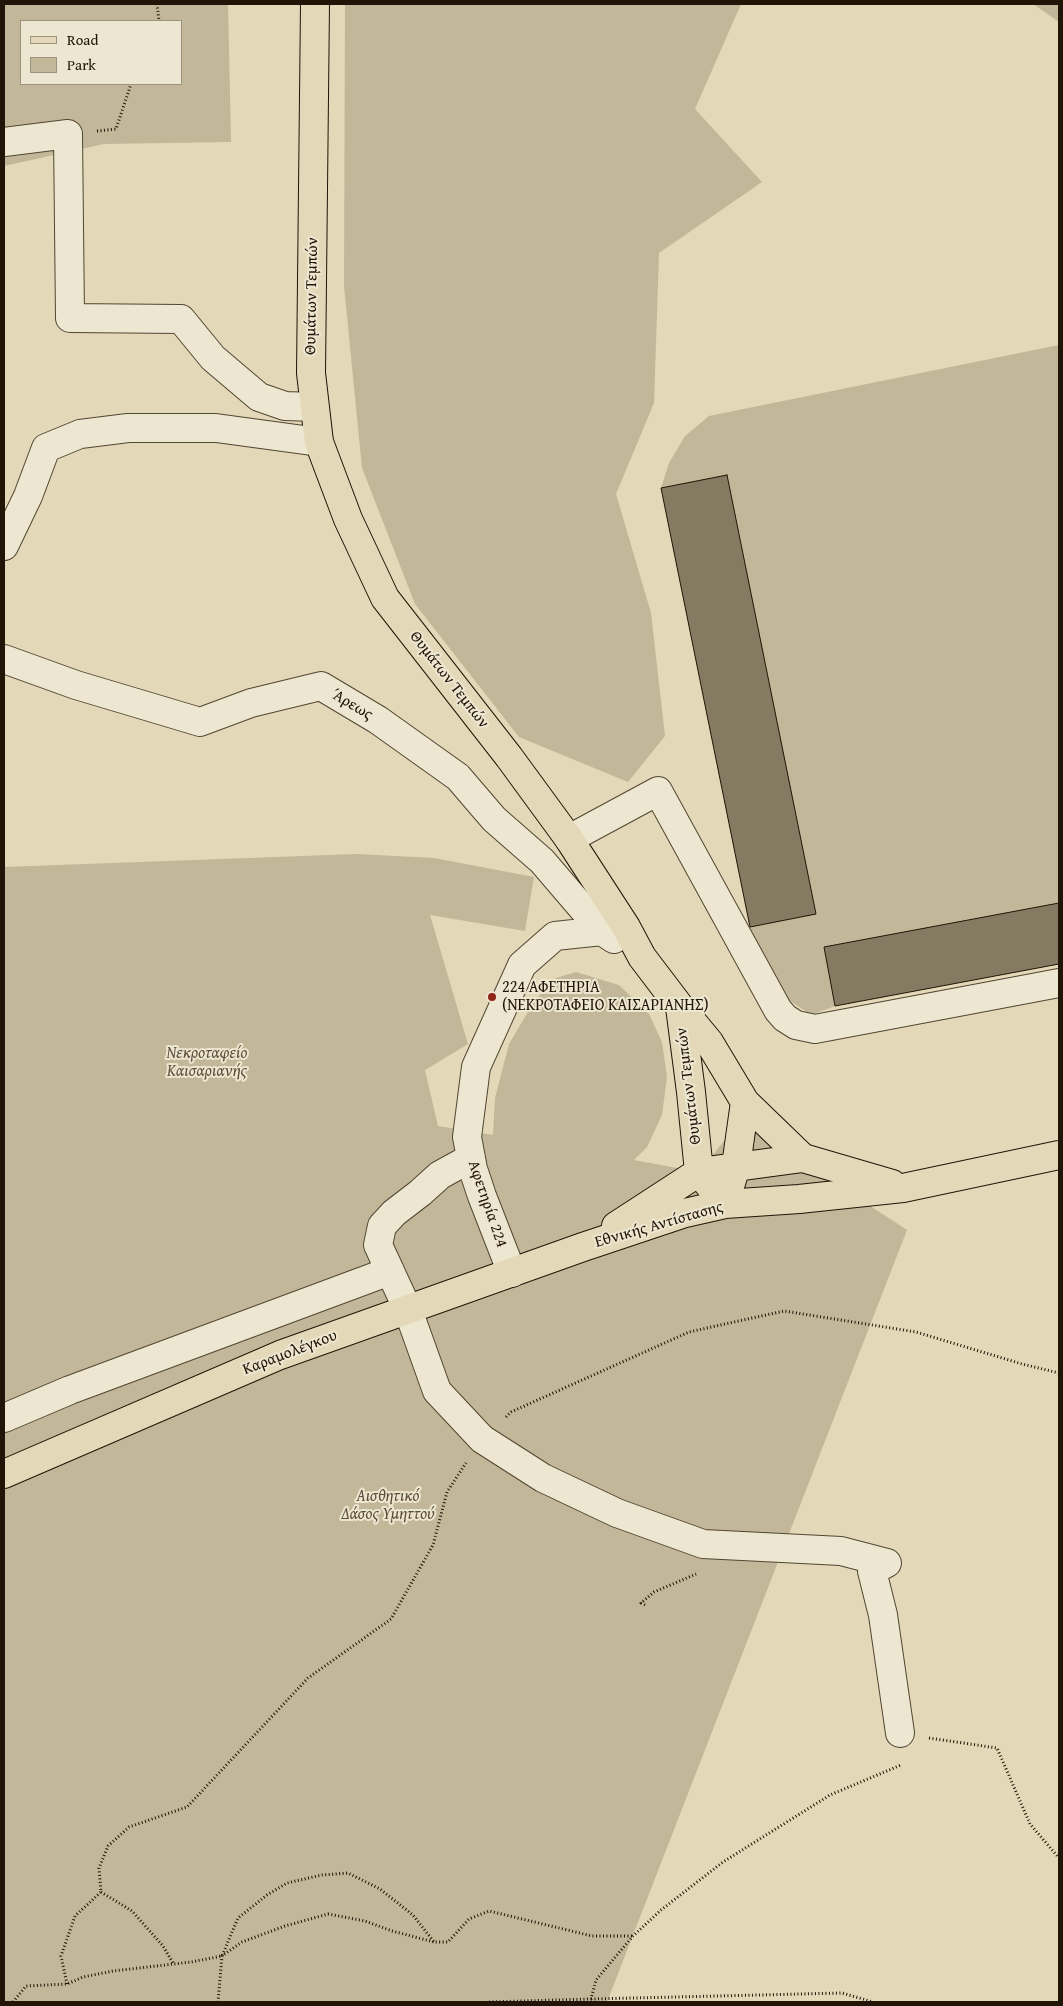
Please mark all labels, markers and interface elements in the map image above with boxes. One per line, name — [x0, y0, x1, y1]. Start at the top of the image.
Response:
legend — [20, 20, 182, 85]
text: Road — [67, 29, 98, 50]
text: Park — [67, 54, 96, 75]
street label: Θυμάτων Τεμπών — [301, 237, 323, 355]
street label: Θυμάτων Τεμπών — [405, 628, 493, 732]
street label: Άρεως — [328, 685, 376, 725]
place label: 224 ΑΦΕΤΗΡΙΑ (ΝΕΚΡΟΤΑΦΕΙΟ ΚΑΙΣΑΡΙΑΝΗΣ) — [502, 978, 709, 1016]
marker: 224 ΑΦΕΤΗΡΙΑ (ΝΕΚΡΟΤΑΦΕΙΟ ΚΑΙΣΑΡΙΑΝΗΣ) — [486, 991, 498, 1003]
street label: Θυμάτων Τεμπών — [672, 1026, 706, 1146]
park label: Νεκροταφείο Καισαριανής — [167, 1044, 247, 1082]
street label: Αφετηρία 224 — [463, 1158, 511, 1250]
street label: Εθνικής Αντίστασης — [593, 1198, 725, 1252]
street label: Καραμολέγκου — [240, 1326, 340, 1380]
park label: Αισθητικό Δάσος Υμηττού — [341, 1487, 435, 1525]

